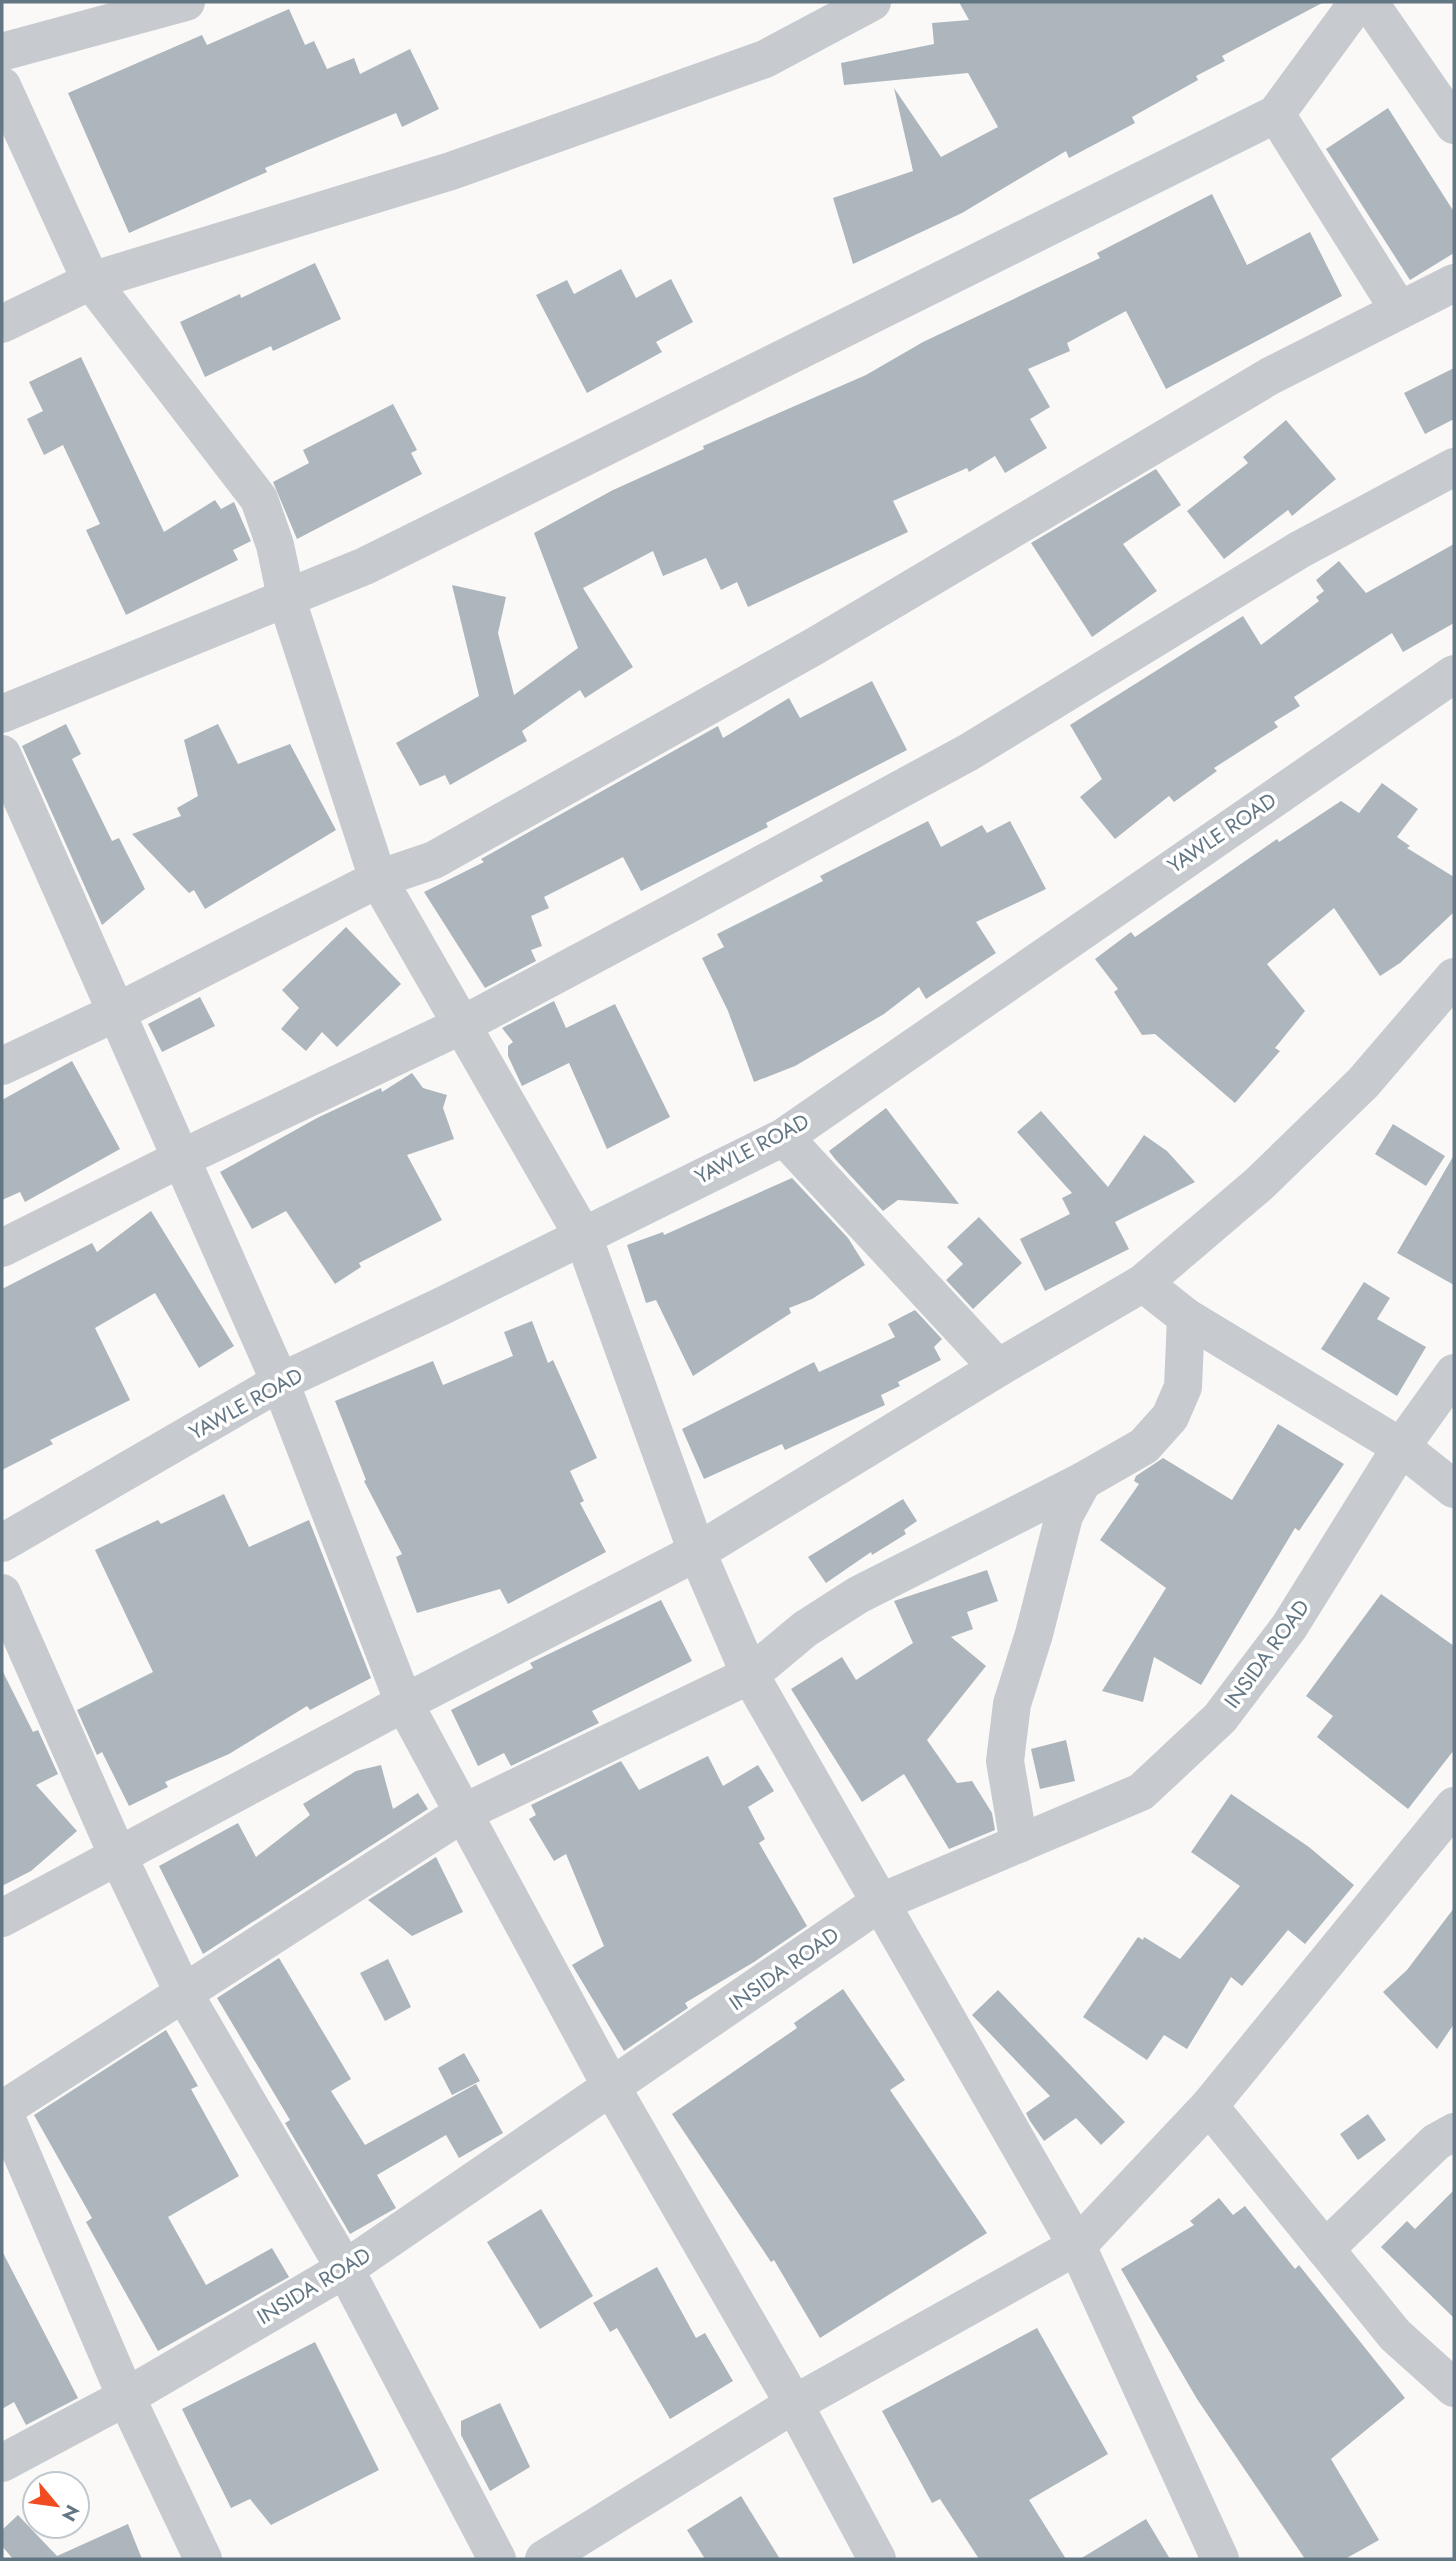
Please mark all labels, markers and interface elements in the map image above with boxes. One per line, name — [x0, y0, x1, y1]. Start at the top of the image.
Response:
street label: YAWLE ROAD — [1162, 786, 1282, 880]
street label: YAWLE ROAD — [690, 1106, 814, 1192]
street label: YAWLE ROAD — [184, 1360, 308, 1448]
street label: INSIDA ROAD — [1217, 1594, 1317, 1714]
street label: INSIDA ROAD — [723, 1920, 845, 2018]
street label: INSIDA ROAD — [252, 2240, 376, 2332]
north arrow — [21, 2470, 91, 2540]
text: N — [55, 2500, 86, 2526]

